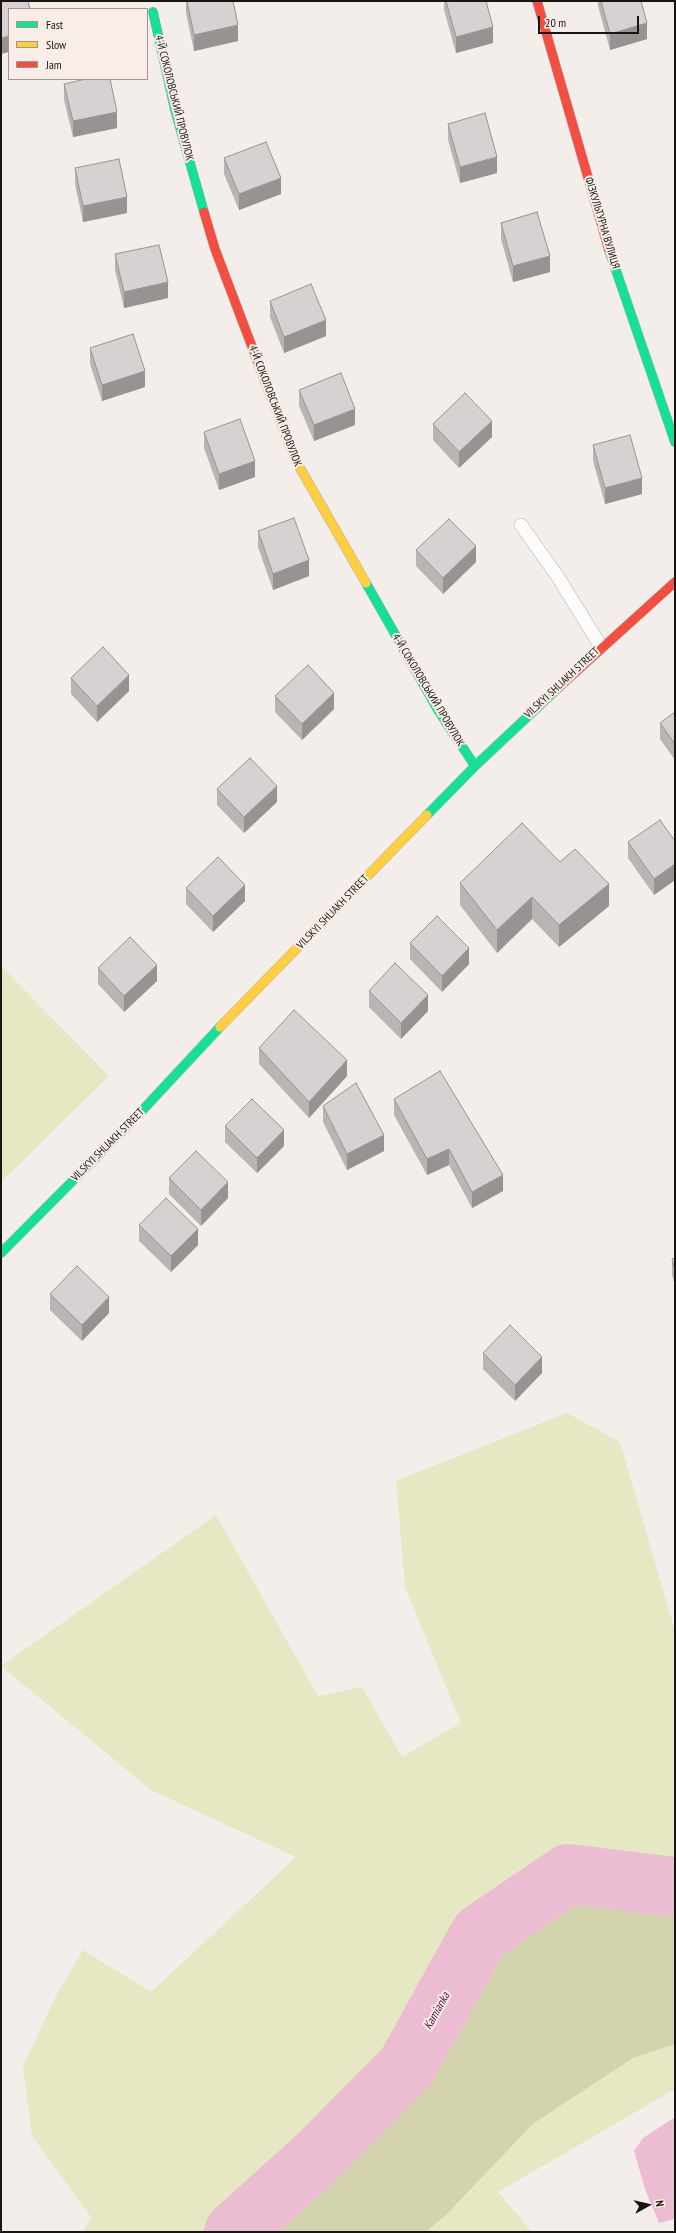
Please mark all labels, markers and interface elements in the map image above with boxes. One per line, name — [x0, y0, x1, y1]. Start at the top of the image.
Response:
legend — [8, 8, 148, 80]
scale bar — [540, 8, 641, 34]
text: 20 m — [545, 15, 566, 30]
text: Fast — [46, 17, 63, 32]
street label: 4-Й СОКОЛОВСЬКИЙ ПРОВУЛОК — [152, 34, 196, 162]
text: Slow — [46, 37, 66, 52]
text: Jam — [46, 57, 62, 72]
street label: ФІЗКУЛЬТУРНА ВУЛИЦЯ — [582, 176, 622, 270]
street label: 4-Й СОКОЛОВСЬКИЙ ПРОВУЛОК — [246, 344, 304, 468]
street label: 4-Й СОКОЛОВСЬКИЙ ПРОВУЛОК — [389, 631, 467, 749]
street label: VILSKYI SHLIAKH STREET — [522, 645, 602, 721]
street label: VILSKYI SHLIAKH STREET — [294, 872, 372, 952]
street label: VILSKYI SHLIAKH STREET — [69, 1106, 147, 1184]
water label: Kamianka — [421, 1990, 453, 2032]
north arrow — [628, 2185, 668, 2225]
text: N — [653, 2199, 667, 2207]

